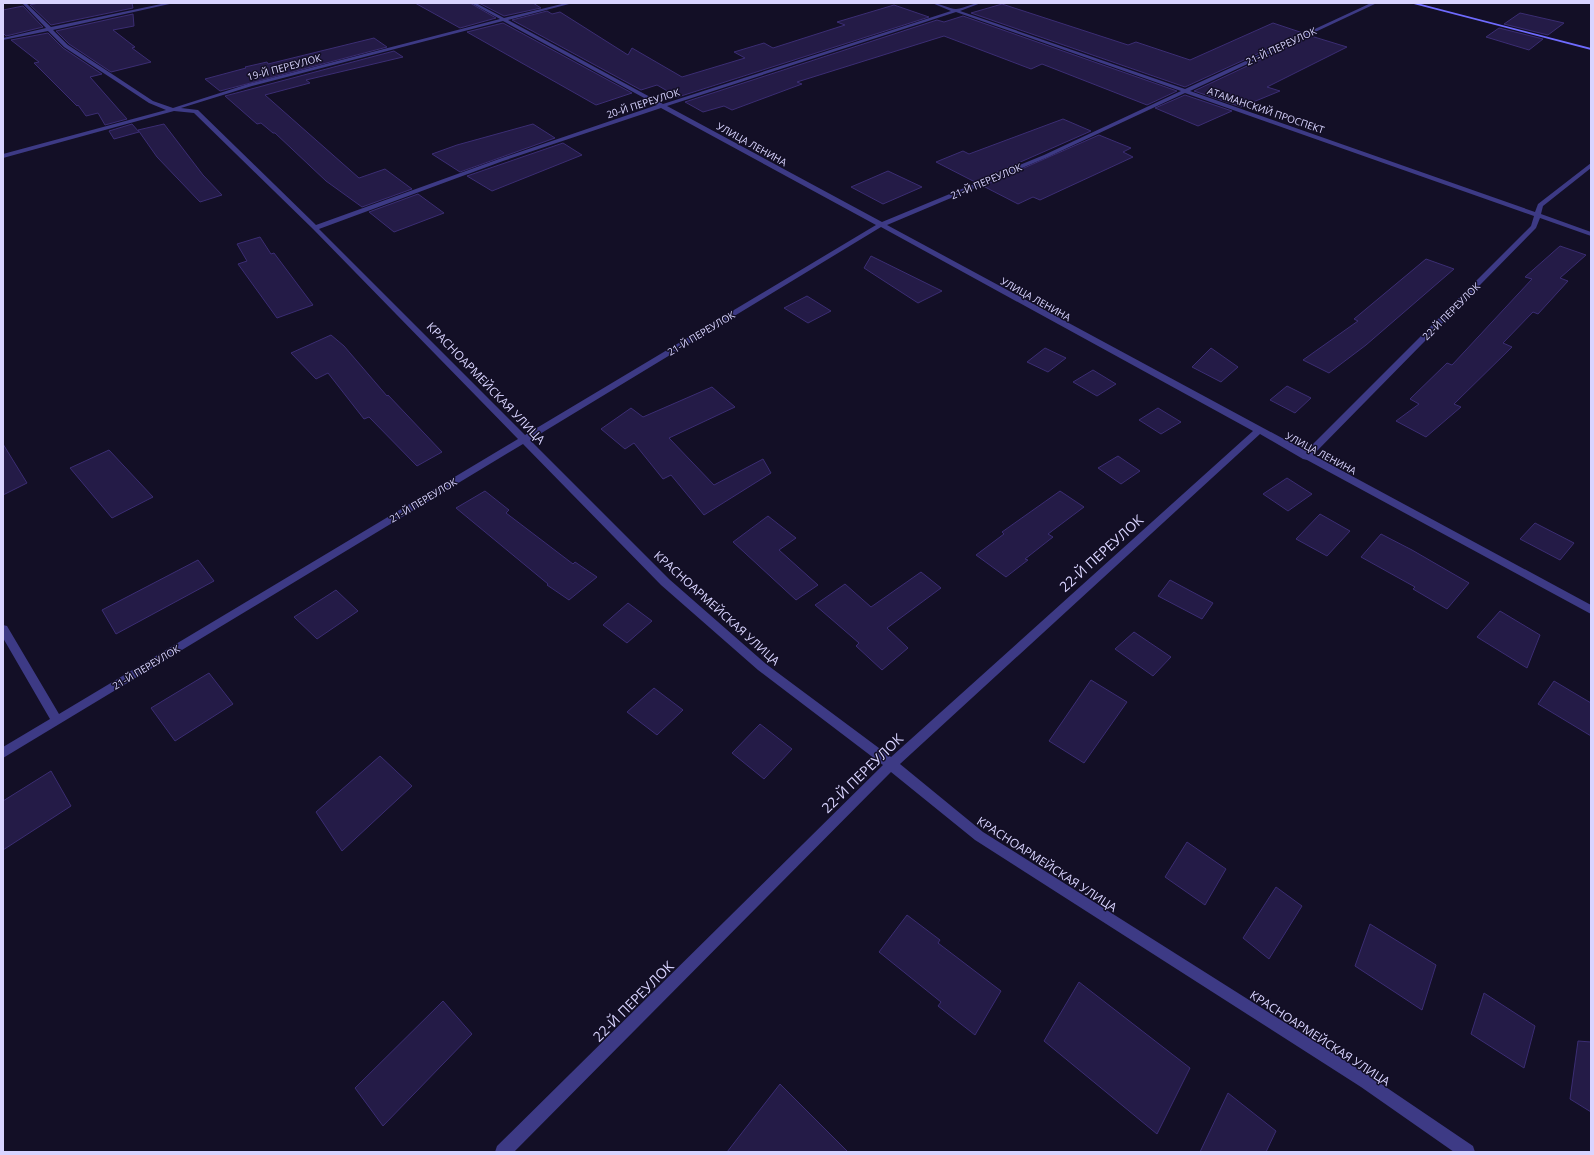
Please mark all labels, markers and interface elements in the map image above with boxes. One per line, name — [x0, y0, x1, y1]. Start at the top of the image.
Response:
street label: 21-Й ПЕРЕУЛОК — [1243, 23, 1319, 68]
street label: 19-Й ПЕРЕУЛОК — [245, 50, 324, 84]
street label: АТАМАНСКИЙ ПРОСПЕКТ — [1206, 83, 1327, 137]
street label: 20-Й ПЕРЕУЛОК — [605, 84, 682, 121]
street label: УЛИЦА ЛЕНИНА — [714, 119, 790, 169]
street label: 21-Й ПЕРЕУЛОК — [948, 159, 1025, 202]
street label: УЛИЦА ЛЕНИНА — [998, 274, 1074, 324]
street label: 22-Й ПЕРЕУЛОК — [1419, 278, 1484, 343]
street label: 21-Й ПЕРЕУЛОК — [665, 307, 738, 359]
street label: КРАСНОАРМЕЙСКАЯ УЛИЦА — [423, 318, 549, 448]
street label: УЛИЦА ЛЕНИНА — [1283, 428, 1359, 478]
street label: 21-Й ПЕРЕУЛОК — [387, 474, 460, 526]
street label: 22-Й ПЕРЕУЛОК — [1055, 510, 1147, 596]
street label: КРАСНОАРМЕЙСКАЯ УЛИЦА — [650, 547, 784, 669]
street label: 21-Й ПЕРЕУЛОК — [110, 641, 183, 693]
street label: 22-Й ПЕРЕУЛОК — [817, 729, 907, 817]
street label: КРАСНОАРМЕЙСКАЯ УЛИЦА — [974, 812, 1121, 916]
street label: 22-Й ПЕРЕУЛОК — [588, 956, 678, 1046]
street label: КРАСНОАРМЕЙСКАЯ УЛИЦА — [1247, 986, 1394, 1090]

